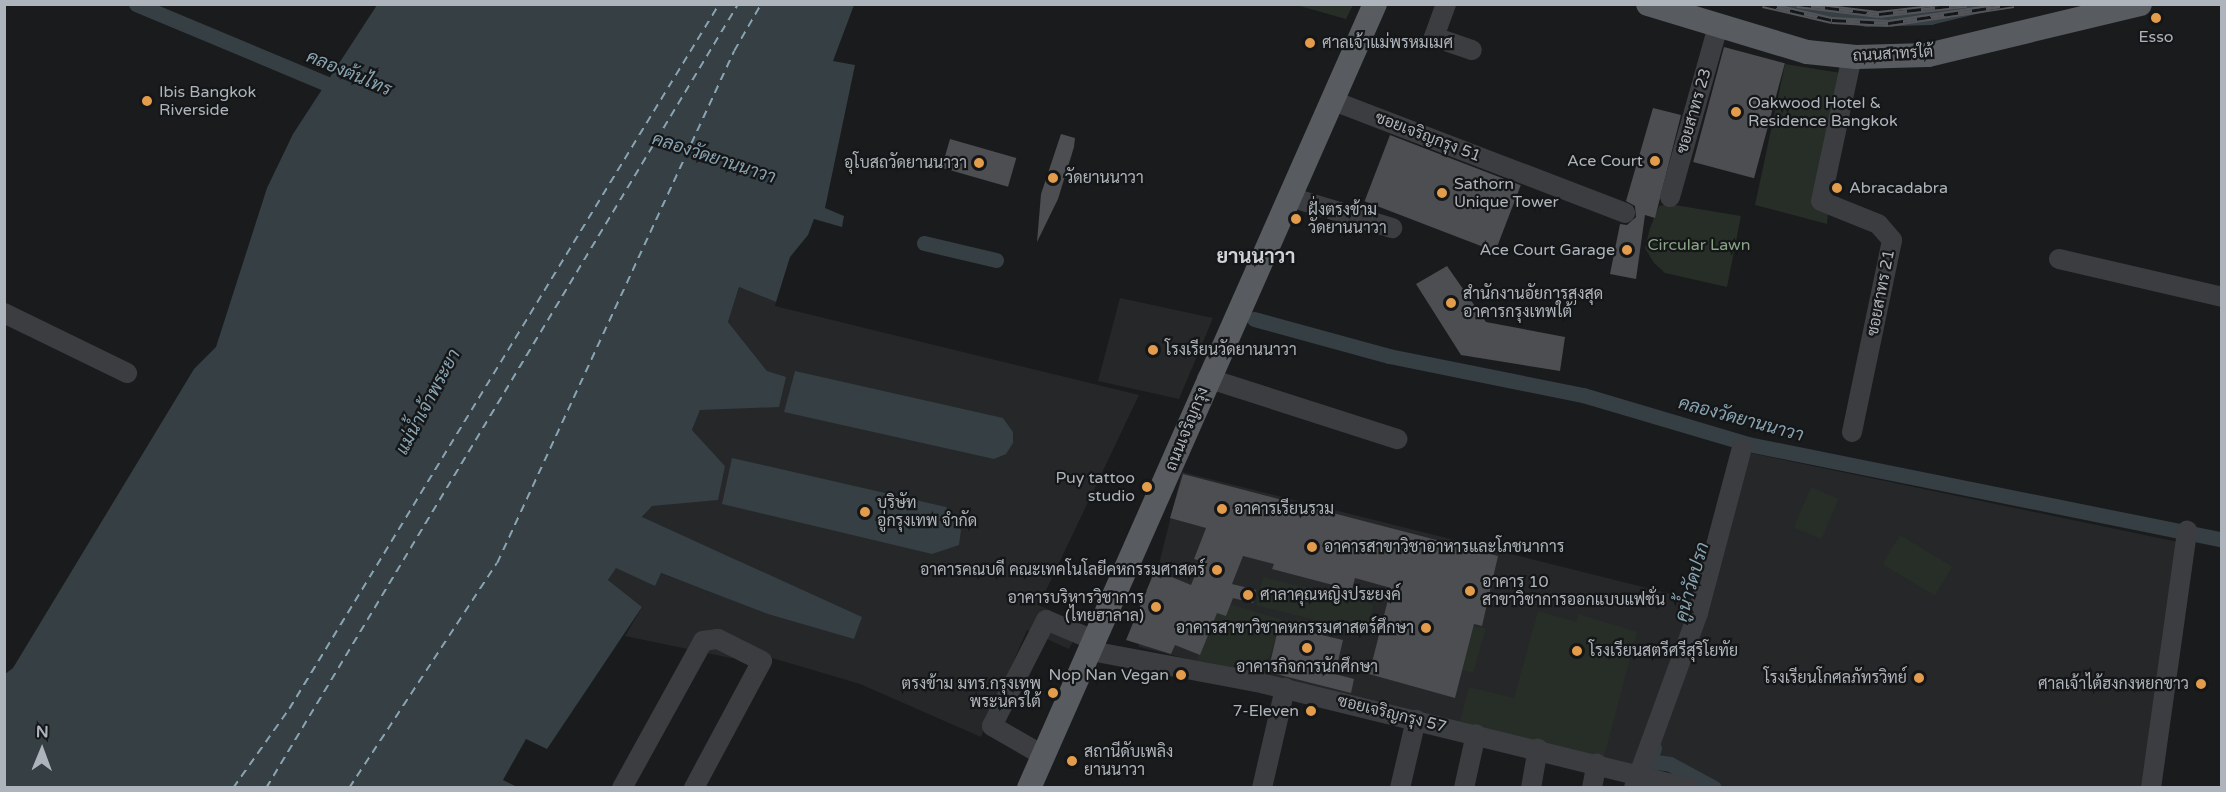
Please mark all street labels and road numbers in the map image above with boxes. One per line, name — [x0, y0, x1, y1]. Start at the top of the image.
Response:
street label: ถนนสาทรใต้ — [1852, 42, 1934, 66]
street label: ซอยสาทร 23 — [1673, 66, 1715, 156]
street label: ซอยเจริญกรุง 51 — [1372, 108, 1484, 166]
street label: ซอยสาทร 21 — [1863, 248, 1899, 338]
street label: ถนนเจริญกรุง — [1161, 384, 1213, 474]
street label: ซอยเจริญกรุง 57 — [1335, 691, 1449, 737]

